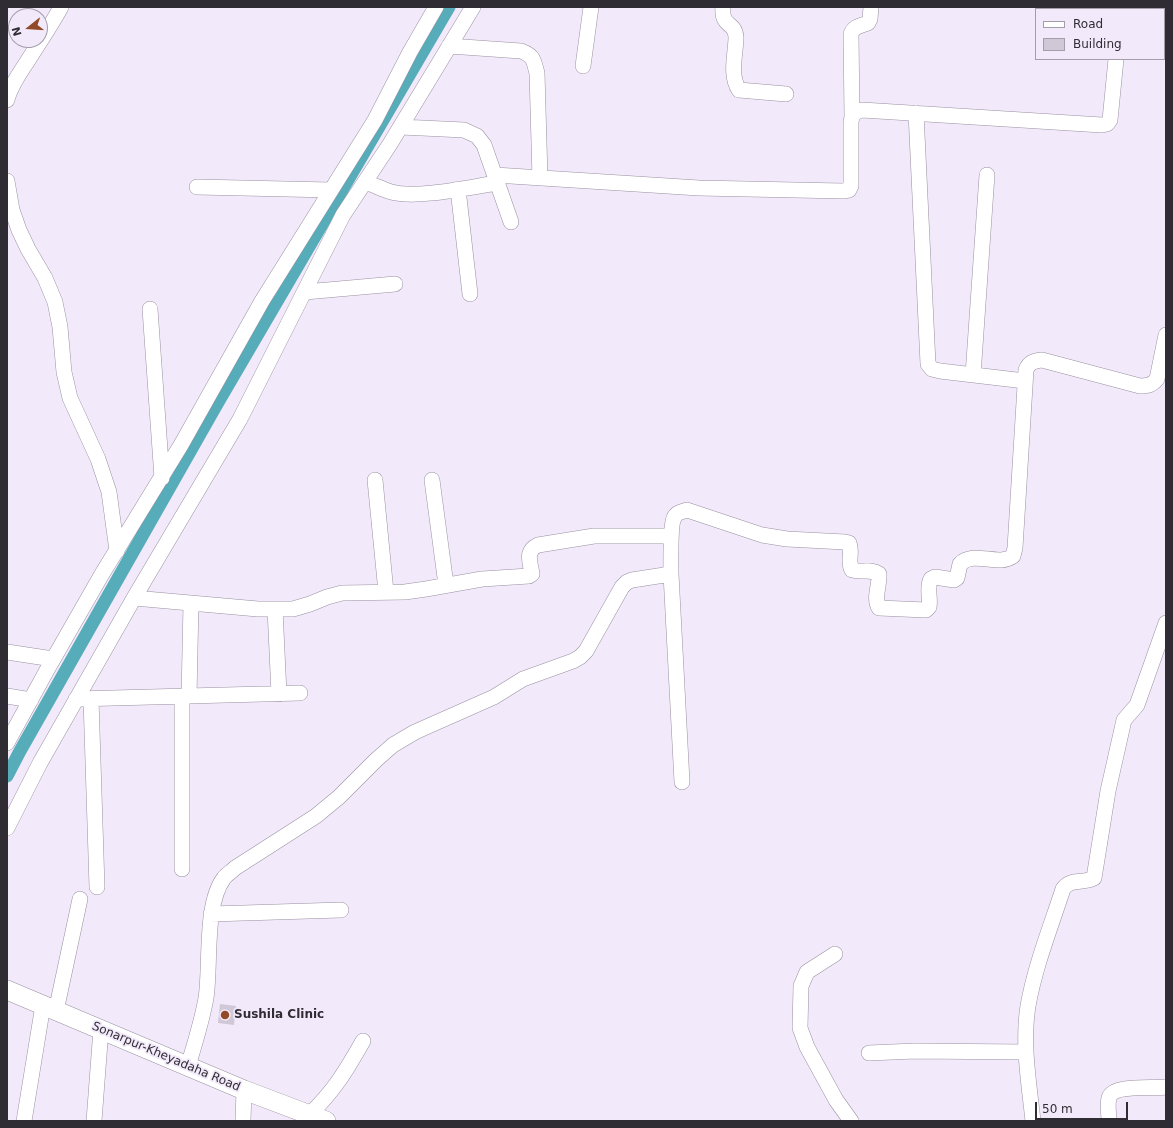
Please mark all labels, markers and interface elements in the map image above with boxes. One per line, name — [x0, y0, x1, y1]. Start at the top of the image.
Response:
north arrow — [8, 8, 48, 48]
legend — [1035, 8, 1165, 60]
text: Road — [1073, 17, 1103, 31]
text: N — [9, 25, 25, 38]
text: Building — [1073, 37, 1122, 51]
place label: Sushila Clinic — [234, 1008, 324, 1022]
marker: Sushila Clinic — [219, 1009, 231, 1021]
street label: Sonarpur-Kheyadaha Road — [90, 1019, 242, 1095]
scale bar — [1037, 1094, 1130, 1120]
text: 50 m — [1042, 1102, 1073, 1116]

